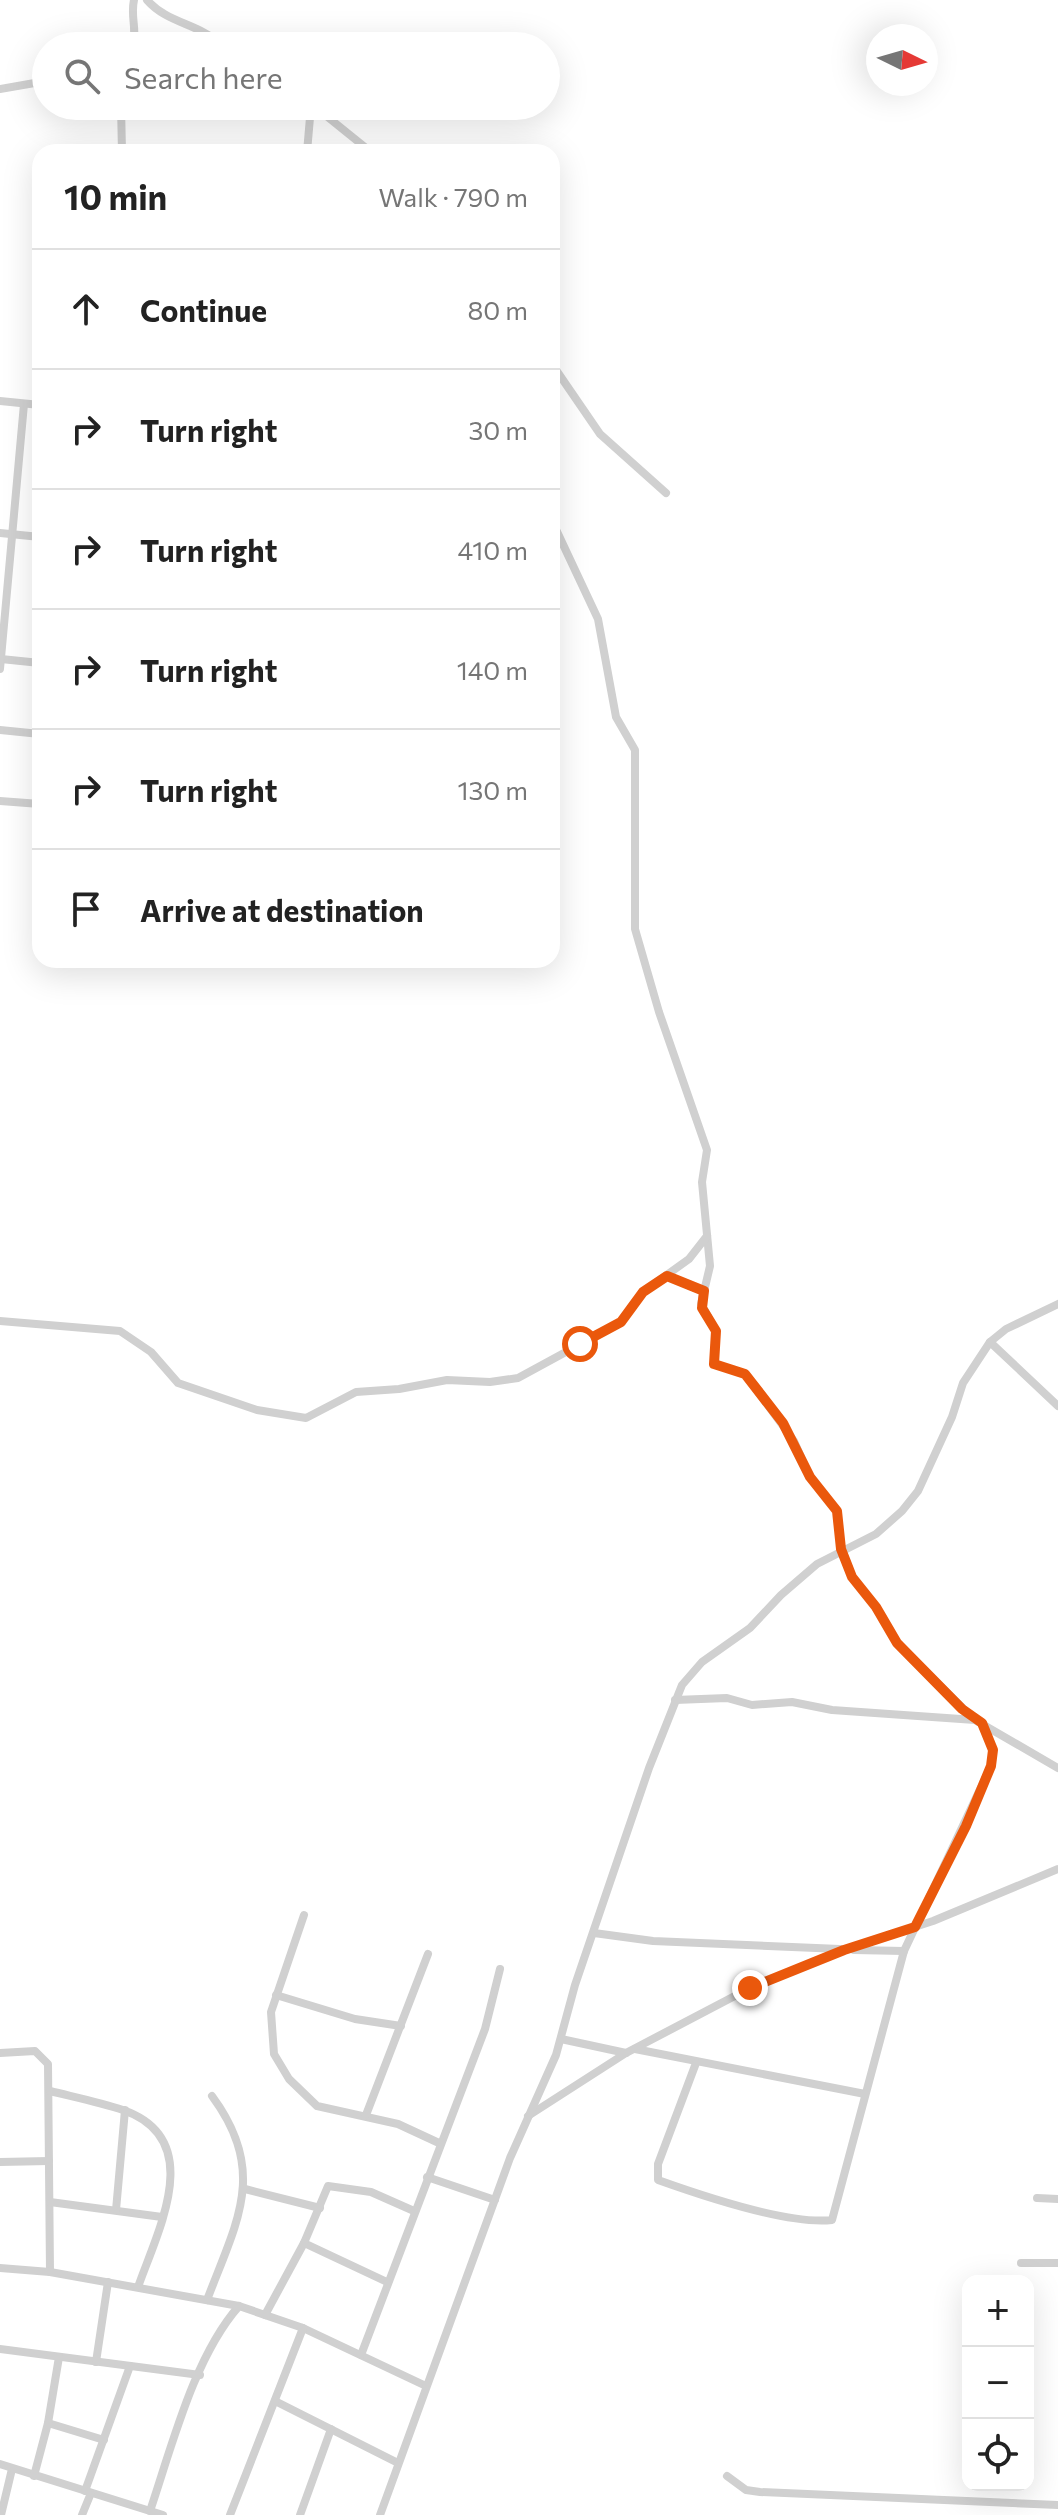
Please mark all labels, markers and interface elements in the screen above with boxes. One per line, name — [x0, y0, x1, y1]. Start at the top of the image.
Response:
north arrow — [866, 24, 938, 96]
search box — [32, 32, 560, 120]
icon: search — [60, 54, 104, 98]
text: Search here — [124, 58, 283, 95]
text: 10 min — [64, 175, 167, 217]
text: Walk · 790 m — [378, 181, 528, 212]
icon: ahead — [64, 287, 108, 331]
text: Continue — [140, 291, 267, 328]
text: 80 m — [468, 294, 528, 325]
icon: right — [64, 407, 108, 451]
text: Turn right — [140, 411, 277, 448]
text: 30 m — [469, 414, 528, 445]
icon: right — [64, 527, 108, 571]
text: Turn right — [140, 531, 277, 568]
text: 410 m — [457, 534, 528, 565]
icon: right — [64, 647, 108, 691]
text: Turn right — [140, 651, 277, 688]
text: 140 m — [457, 654, 528, 685]
icon: right — [64, 767, 108, 811]
text: Turn right — [140, 771, 277, 808]
text: 130 m — [457, 774, 528, 805]
icon: arrive — [64, 887, 108, 931]
text: Arrive at destination — [140, 891, 424, 928]
route start — [562, 1326, 598, 1362]
route end — [732, 1970, 768, 2006]
map controls — [962, 2275, 1034, 2491]
button: + — [962, 2275, 1034, 2347]
button: − — [962, 2347, 1034, 2419]
button: locate — [962, 2419, 1034, 2491]

